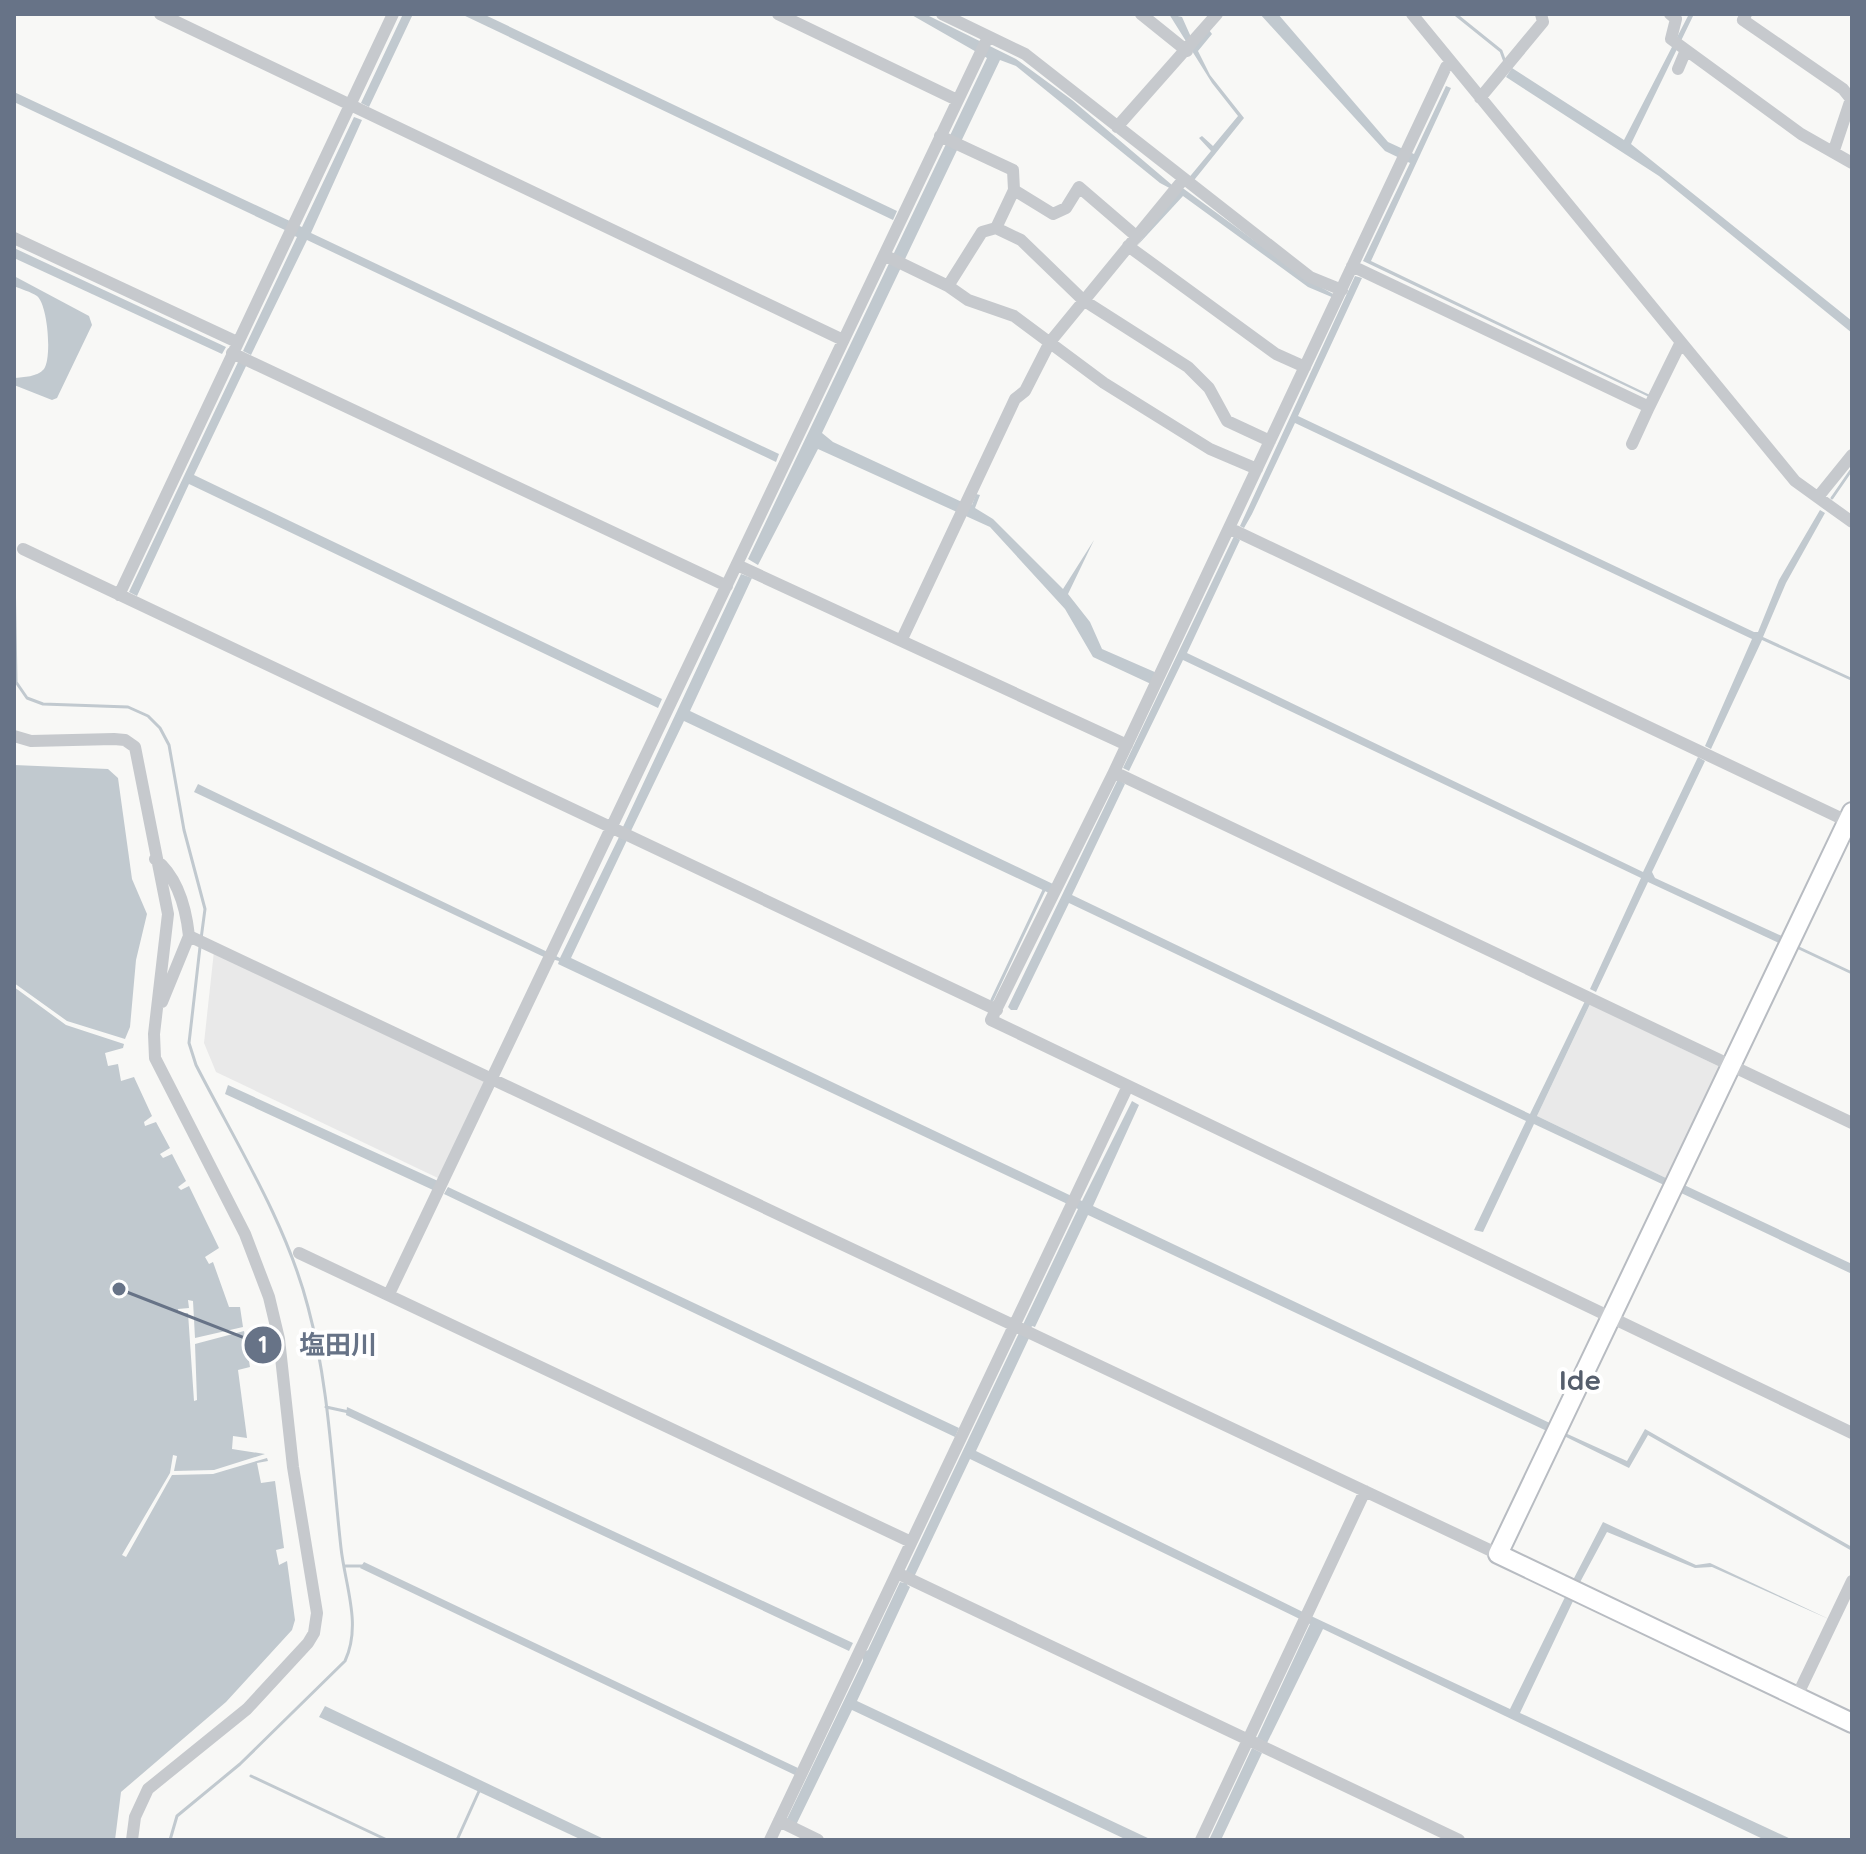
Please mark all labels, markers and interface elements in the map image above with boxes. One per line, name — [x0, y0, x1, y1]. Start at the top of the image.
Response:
callout: 塩田川 — [243, 1320, 393, 1370]
text: 塩田川 — [299, 1328, 377, 1361]
text: 1 — [258, 1329, 268, 1359]
district label: Ide — [1559, 1362, 1601, 1397]

